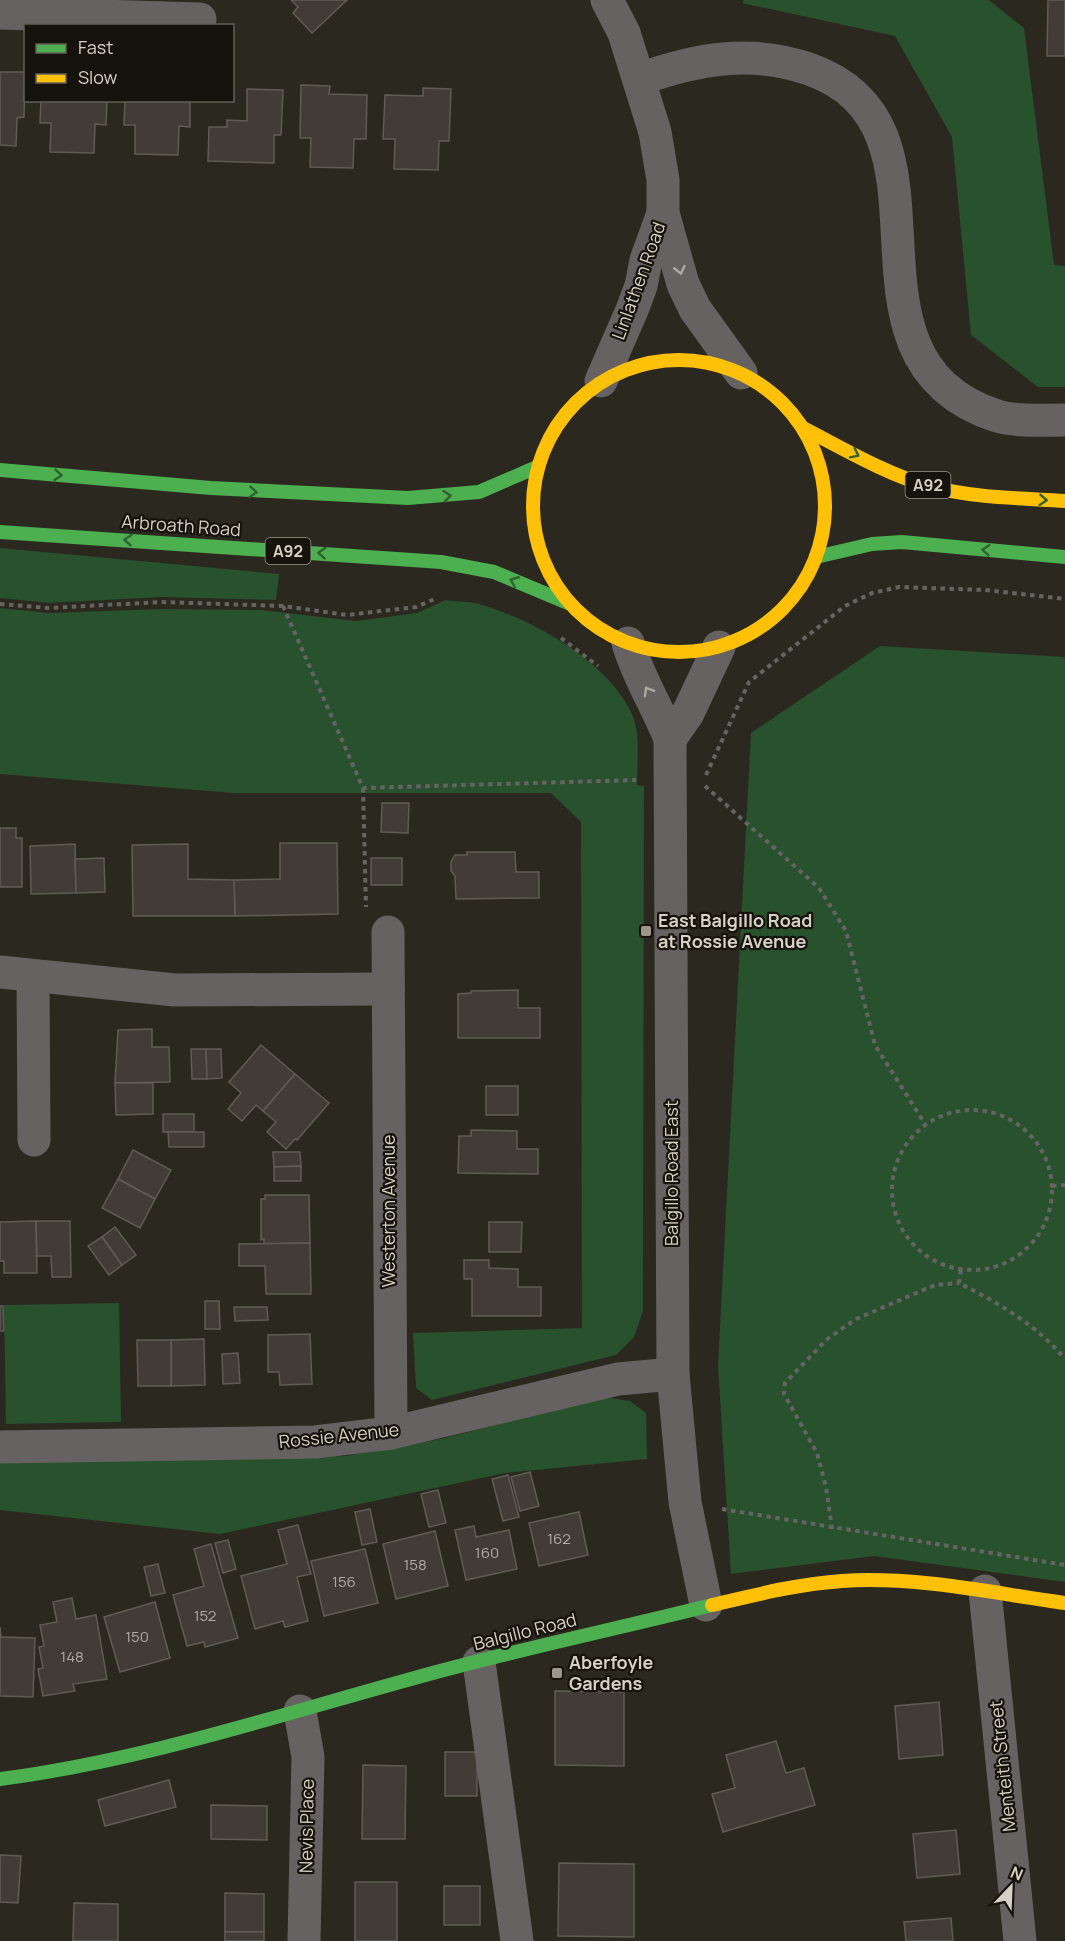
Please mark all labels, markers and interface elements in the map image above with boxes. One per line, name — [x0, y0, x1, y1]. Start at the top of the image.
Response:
legend — [24, 24, 234, 102]
text: Fast — [78, 35, 113, 59]
text: Slow — [78, 65, 118, 89]
street label: Linlathen Road — [606, 219, 670, 343]
one-way arrow — [672, 264, 685, 274]
one-way arrow — [849, 447, 860, 458]
one-way arrow — [54, 468, 63, 481]
road number: A92 — [906, 472, 950, 498]
one-way arrow — [248, 485, 257, 498]
one-way arrow — [443, 490, 452, 503]
one-way arrow — [1038, 493, 1047, 506]
street label: Arbroath Road — [121, 509, 242, 541]
one-way arrow — [123, 534, 132, 547]
road number: A92 — [266, 538, 310, 564]
one-way arrow — [981, 544, 990, 557]
one-way arrow — [318, 547, 327, 560]
one-way arrow — [509, 576, 520, 588]
one-way arrow — [644, 687, 656, 697]
place label: East Balgillo Road at Rossie Avenue — [658, 908, 812, 953]
marker: East Balgillo Road at Rossie Avenue — [639, 924, 653, 938]
street label: Balgillo Road East — [659, 1100, 683, 1246]
street label: Westerton Avenue — [376, 1134, 400, 1288]
street label: Rossie Avenue — [278, 1417, 400, 1453]
house number: 162 — [547, 1528, 571, 1549]
house number: 160 — [475, 1542, 499, 1563]
house number: 158 — [403, 1554, 427, 1575]
house number: 156 — [332, 1571, 356, 1592]
house number: 152 — [194, 1605, 216, 1626]
street label: Balgillo Road — [471, 1607, 579, 1655]
house number: 150 — [125, 1626, 149, 1647]
house number: 148 — [60, 1646, 84, 1667]
place label: Aberfoyle Gardens — [569, 1650, 654, 1695]
marker: Aberfoyle Gardens — [550, 1666, 564, 1680]
street label: Menteith Street — [983, 1699, 1021, 1833]
street label: Nevis Place — [293, 1779, 319, 1873]
north arrow — [981, 1857, 1041, 1917]
text: N — [1007, 1861, 1026, 1886]

